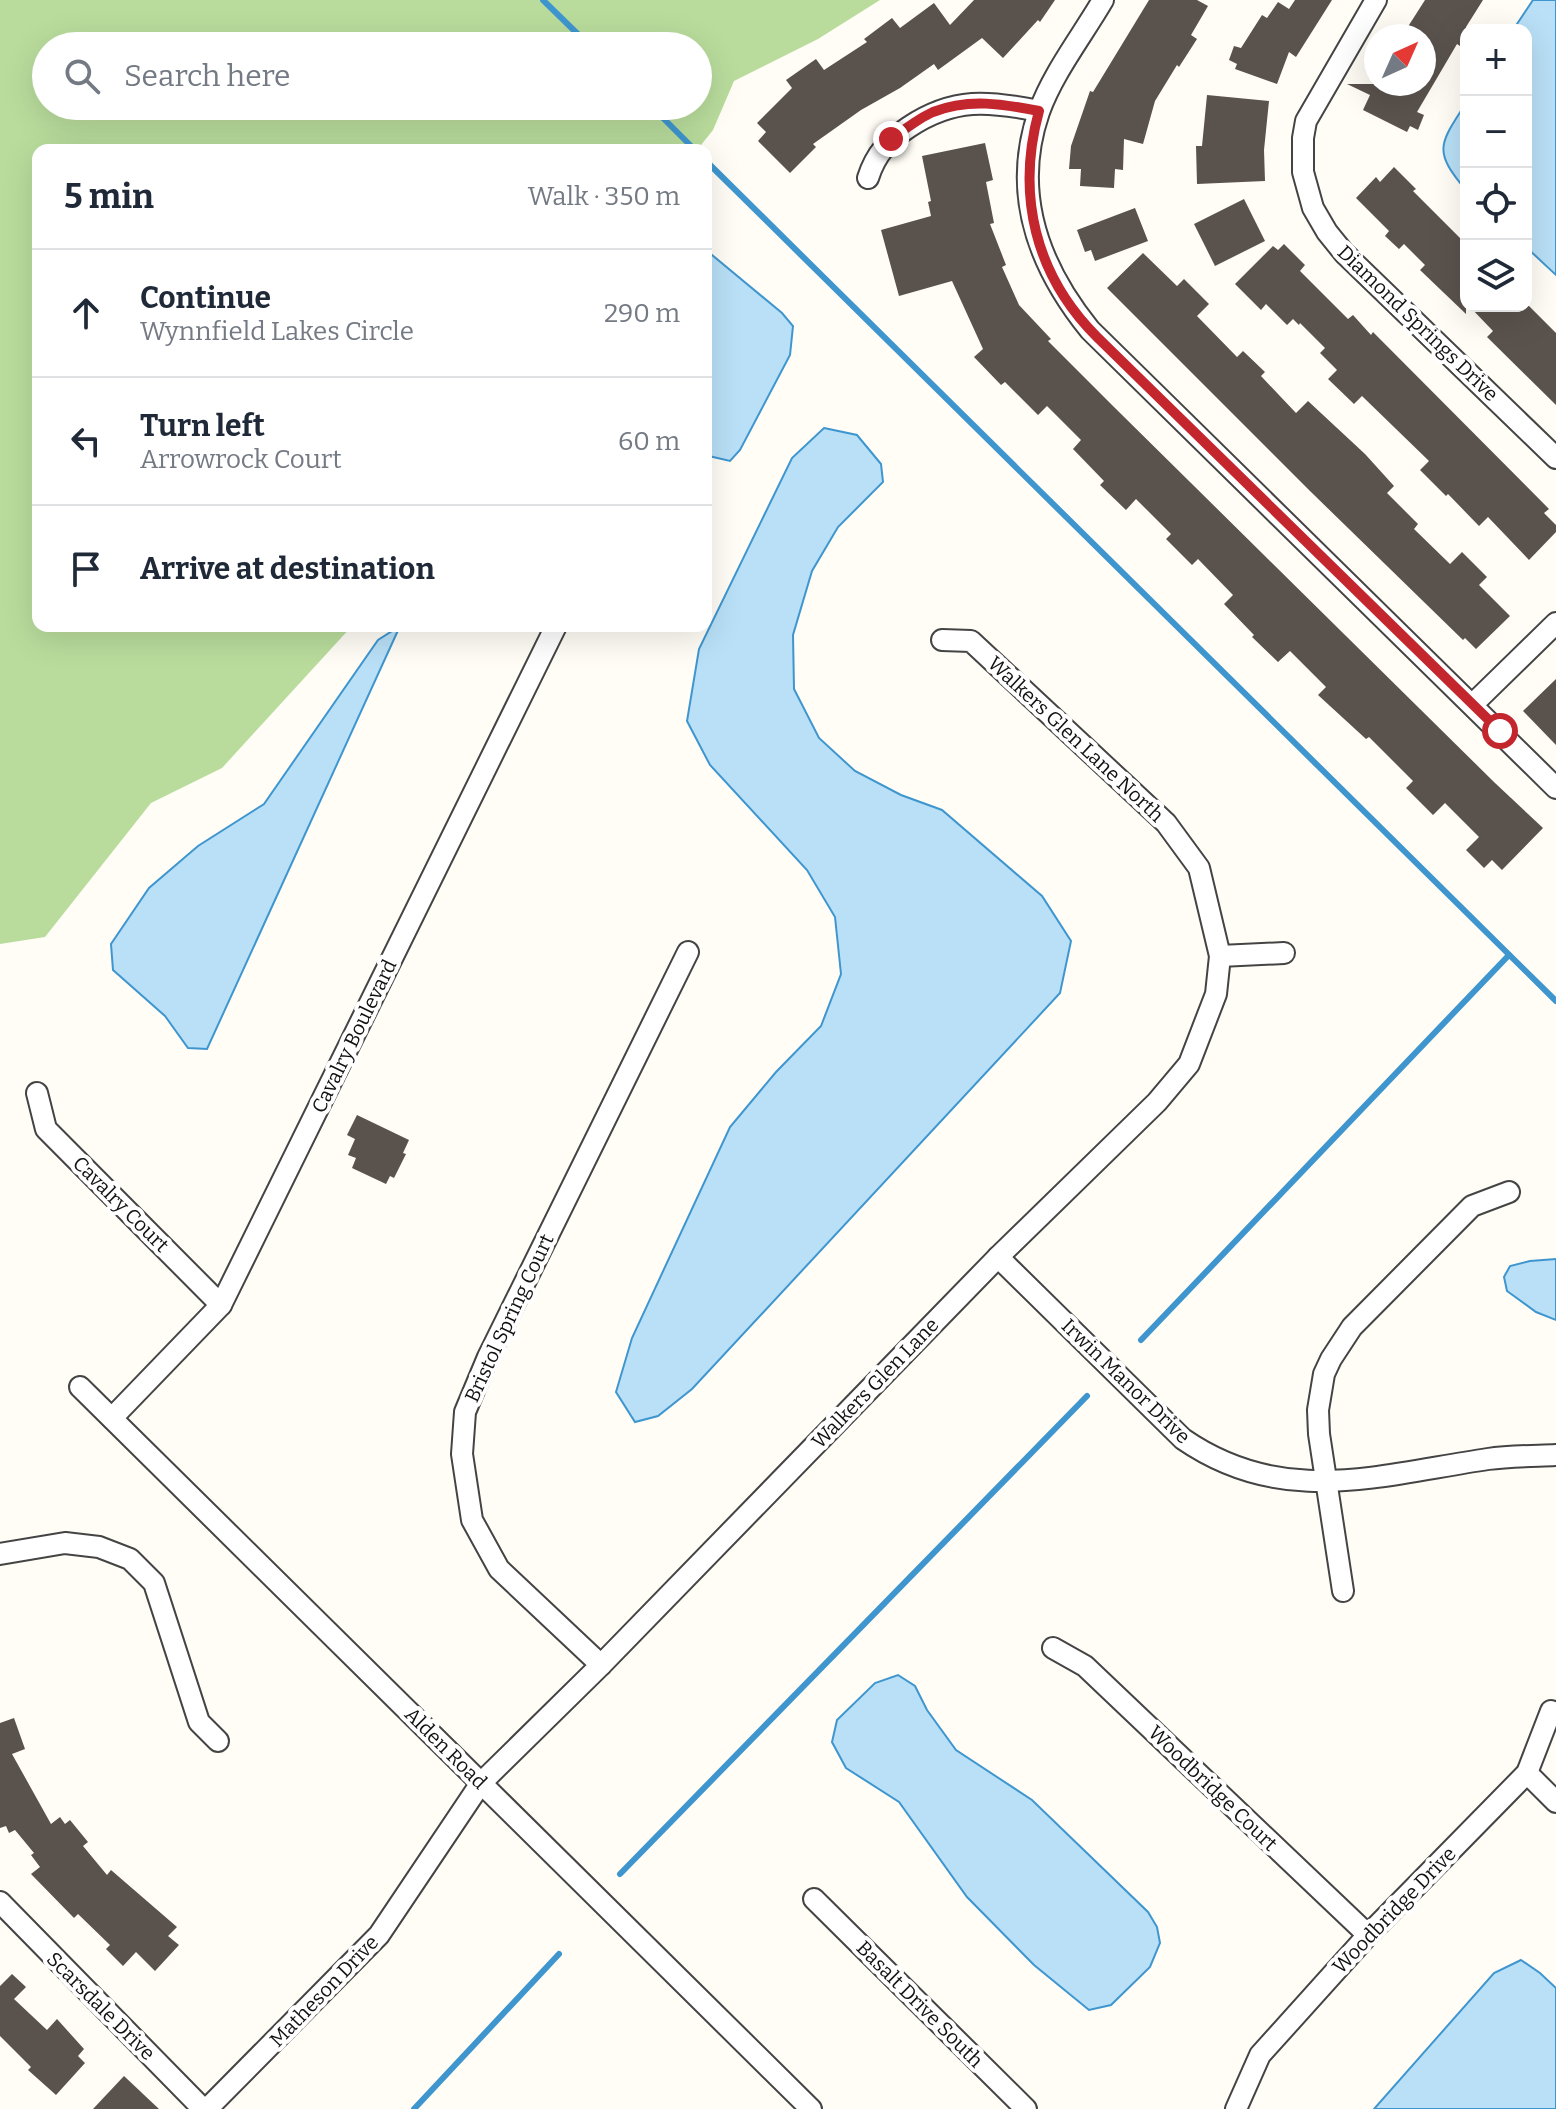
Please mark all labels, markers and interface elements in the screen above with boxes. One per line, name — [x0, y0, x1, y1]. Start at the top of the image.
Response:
north arrow — [1364, 24, 1436, 96]
map controls — [1460, 24, 1532, 312]
button: + — [1460, 24, 1532, 96]
search box — [32, 32, 712, 120]
icon: search — [60, 54, 104, 98]
text: Search here — [124, 58, 291, 94]
button: − — [1460, 96, 1532, 168]
route end — [873, 121, 909, 157]
button: locate — [1460, 168, 1532, 240]
text: 5 min — [64, 176, 154, 217]
text: Walk · 350 m — [528, 181, 680, 212]
street label: Diamond Springs Drive — [1333, 240, 1503, 406]
button: layers — [1460, 240, 1532, 312]
text: Continue — [140, 280, 271, 316]
icon: ahead — [64, 291, 108, 335]
text: 290 m — [604, 298, 680, 329]
text: Wynnfield Lakes Circle — [140, 316, 414, 347]
text: Turn left — [140, 408, 265, 444]
icon: left — [64, 419, 108, 463]
text: 60 m — [618, 426, 680, 457]
text: Arrowrock Court — [140, 444, 342, 475]
icon: arrive — [64, 547, 108, 591]
text: Arrive at destination — [140, 551, 435, 587]
street label: Walkers Glen Lane North — [983, 651, 1169, 827]
route start — [1482, 713, 1518, 749]
street label: Cavalry Boulevard — [306, 955, 402, 1117]
street label: Cavalry Court — [68, 1151, 174, 1257]
street label: Bristol Spring Court — [459, 1230, 559, 1406]
street label: Walkers Glen Lane — [806, 1313, 944, 1453]
street label: Irwin Manor Drive — [1057, 1314, 1195, 1448]
street label: Alden Road — [400, 1702, 492, 1794]
street label: Woodbridge Court — [1144, 1720, 1282, 1856]
street label: Woodbridge Drive — [1327, 1842, 1461, 1978]
street label: Matheson Drive — [265, 1930, 383, 2052]
street label: Basalt Drive South — [852, 1936, 989, 2073]
street label: Scarsdale Drive — [42, 1947, 160, 2065]

